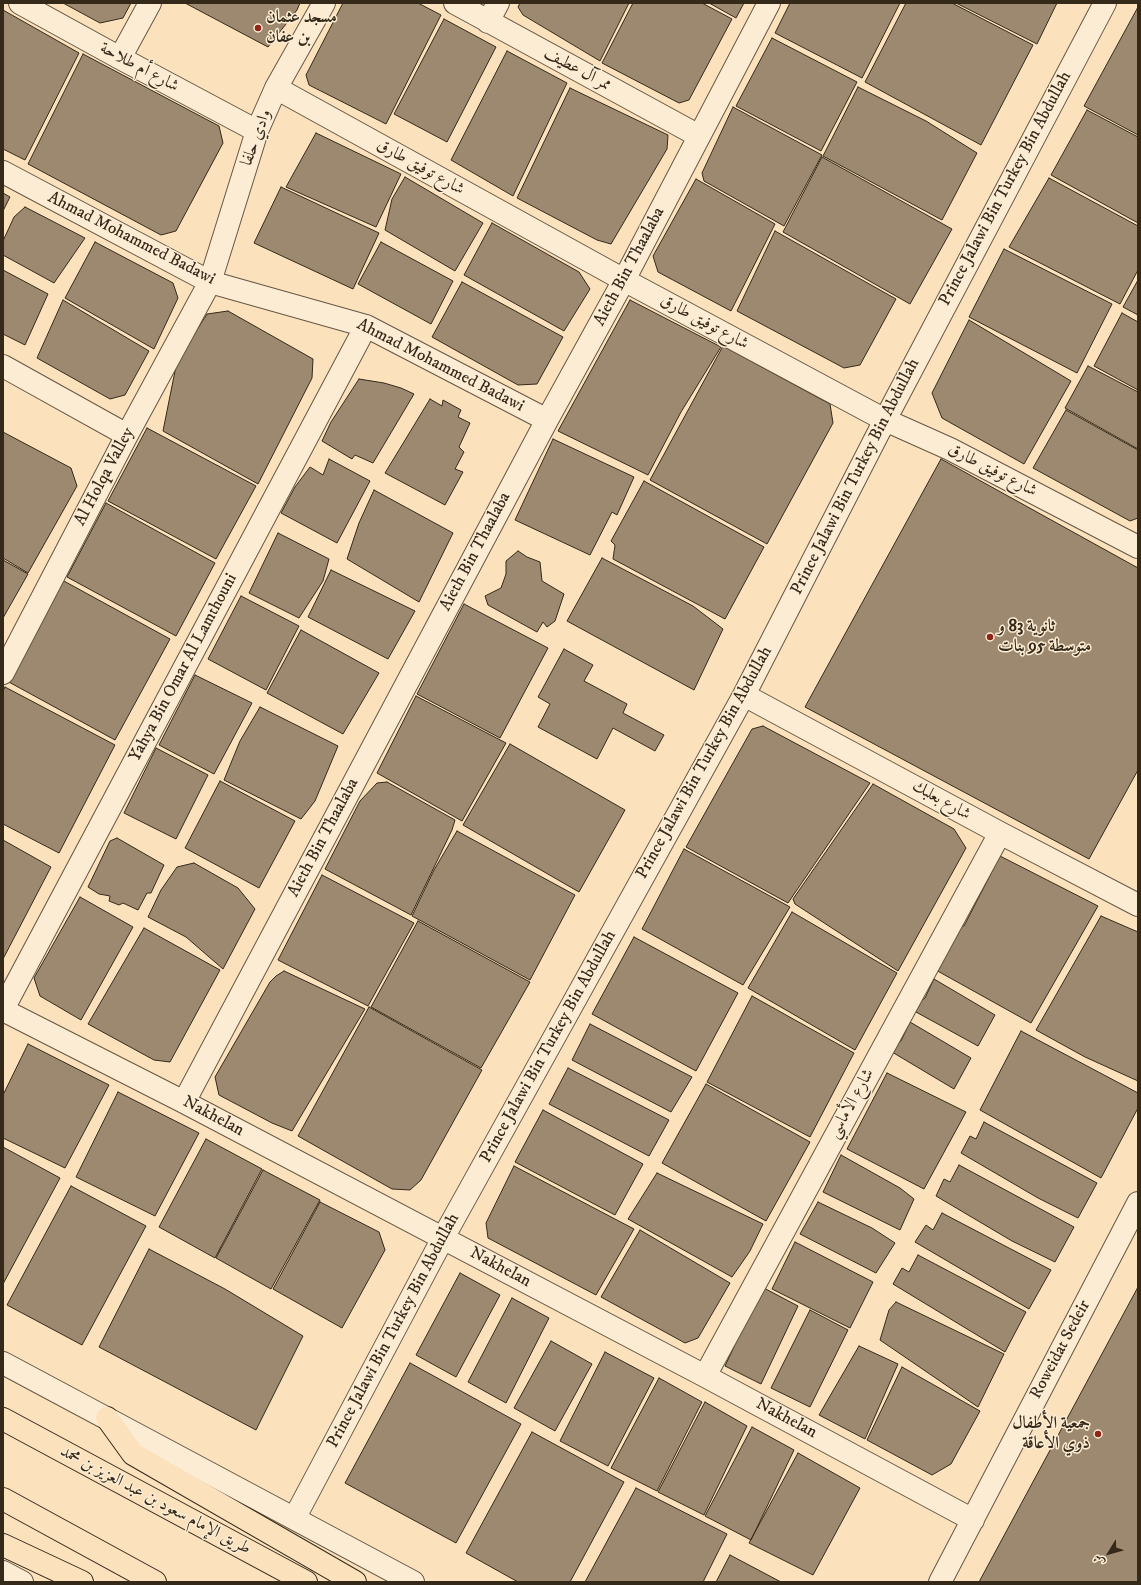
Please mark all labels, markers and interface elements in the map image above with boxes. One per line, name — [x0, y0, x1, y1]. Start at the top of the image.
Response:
place label: مسجد عثمان بن عفان — [266, 8, 337, 48]
marker: مسجد عثمان بن عفان — [253, 23, 263, 33]
street label: شارع أم طلاحة — [96, 39, 182, 97]
street label: ممر آل عطيف — [540, 44, 614, 96]
street label: Prince Jalawi Bin Turkey Bin Abdullah — [935, 68, 1077, 310]
street label: وادي حلفا — [237, 107, 277, 169]
street label: شارع توفيق طارق — [372, 135, 468, 201]
street label: Ahmad Mohammed Badawi — [44, 188, 218, 290]
street label: Aieth Bin Thaalaba — [590, 204, 670, 330]
street label: شارع توفيق طارق — [656, 291, 752, 355]
street label: Ahmad Mohammed Badawi — [353, 315, 527, 417]
street label: Prince Jalawi Bin Turkey Bin Abdullah — [787, 356, 925, 598]
street label: Al Holqa Valley — [71, 424, 139, 530]
street label: شارع توفيق طارق — [944, 440, 1040, 502]
street label: Aieth Bin Thaalaba — [436, 489, 516, 615]
street label: Yahya Bin Omar Al Lamthouni — [126, 571, 242, 765]
place label: ثانوية 83 و متوسطة 95 بنات — [998, 617, 1091, 657]
marker: ثانوية 83 و متوسطة 95 بنات — [985, 632, 995, 642]
street label: Prince Jalawi Bin Turkey Bin Abdullah — [632, 643, 778, 883]
street label: Aieth Bin Thaalaba — [284, 775, 364, 901]
street label: شارع بعلبك — [908, 777, 974, 825]
street label: Prince Jalawi Bin Turkey Bin Abdullah — [476, 927, 622, 1167]
street label: شارع الأماسي — [825, 1066, 879, 1142]
street label: Nakhelan — [179, 1092, 247, 1142]
street label: Prince Jalawi Bin Turkey Bin Abdullah — [323, 1210, 465, 1452]
street label: Nakhelan — [466, 1243, 534, 1293]
street label: Roweidat Sedeir — [1026, 1297, 1096, 1403]
street label: Nakhelan — [752, 1394, 820, 1444]
place label: جمعية الأطفال ذوي الأعاقة — [1012, 1414, 1090, 1454]
marker: جمعية الأطفال ذوي الأعاقة — [1093, 1429, 1103, 1439]
street label: طريق الإمام سعود بن عبد العزيز بن محمد — [56, 1442, 254, 1560]
north arrow — [1089, 1533, 1129, 1573]
text: ش — [1091, 1552, 1108, 1569]

